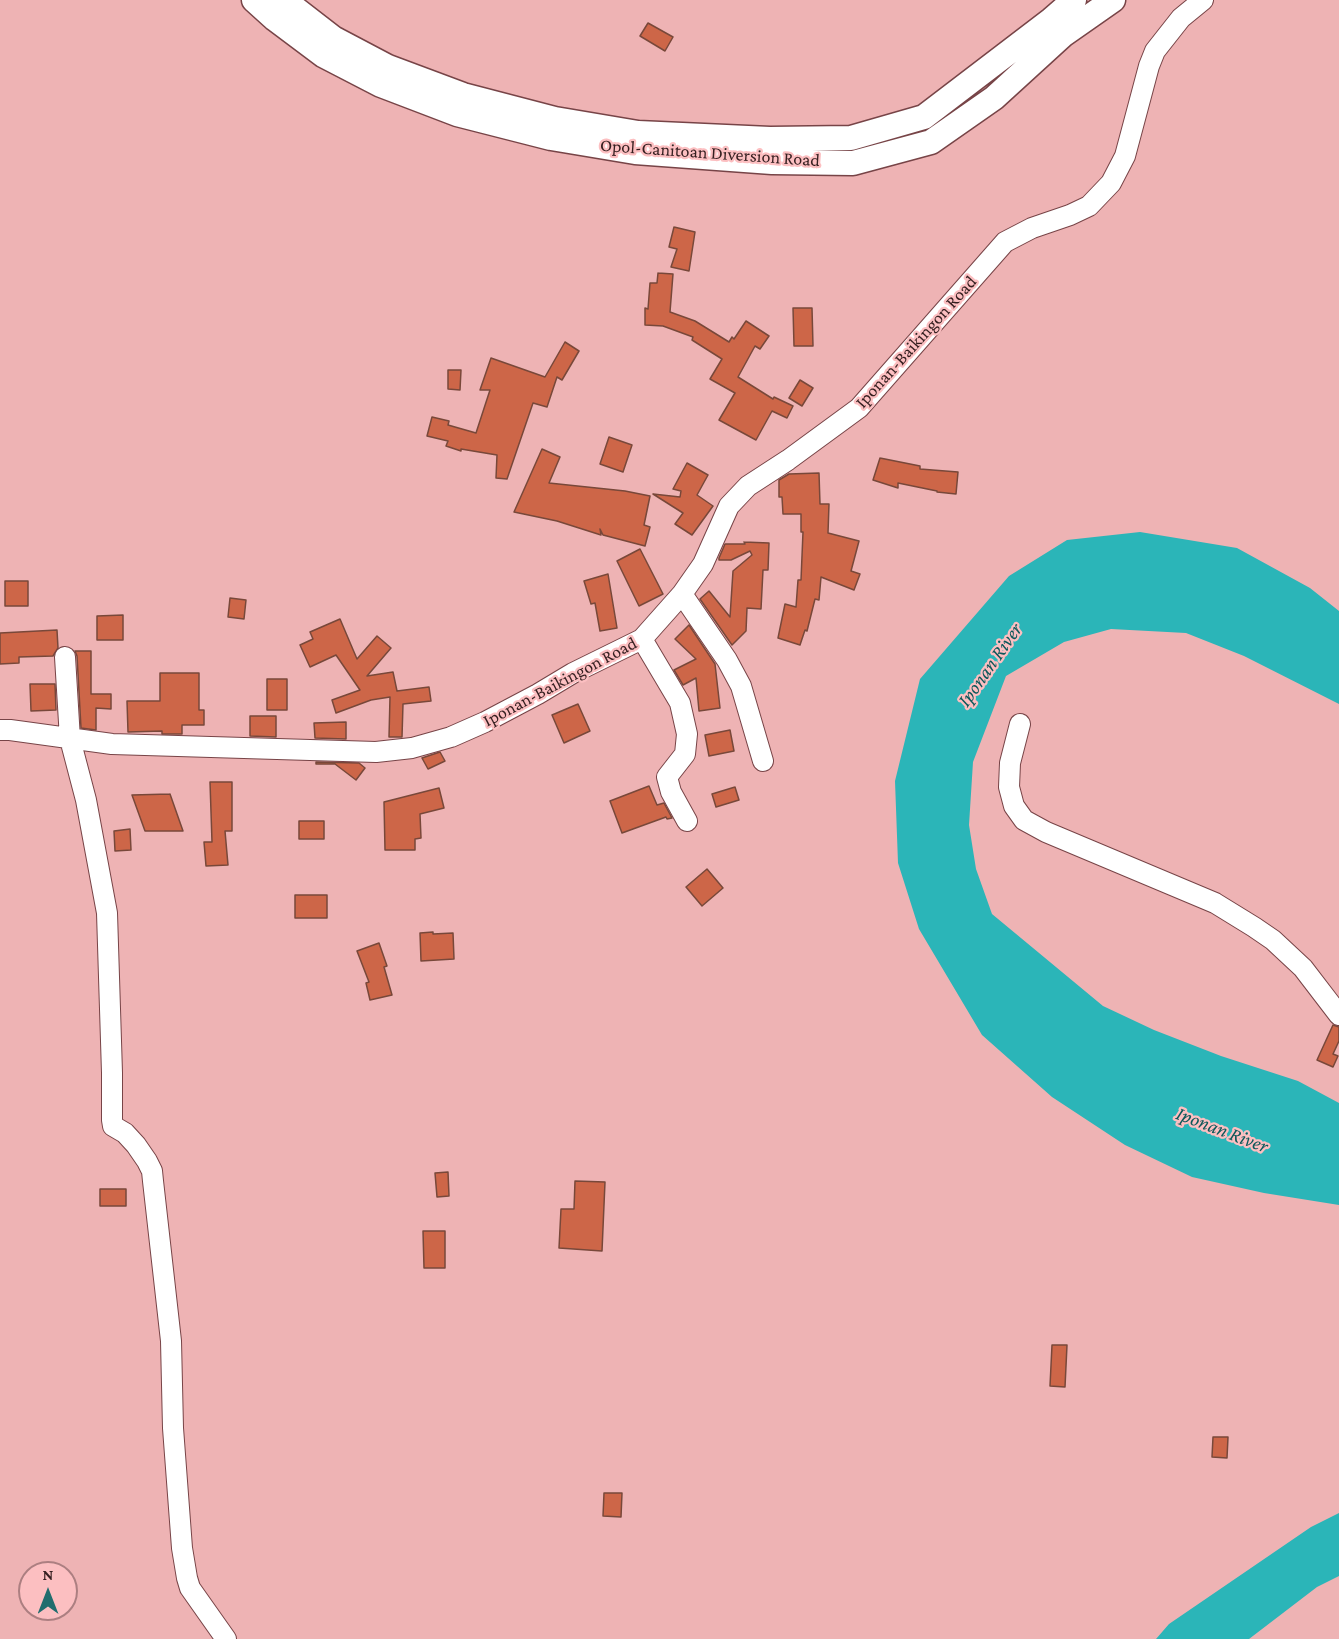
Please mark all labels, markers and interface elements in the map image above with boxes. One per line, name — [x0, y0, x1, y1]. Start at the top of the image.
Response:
street label: Opol-Canitoan Diversion Road — [599, 135, 821, 171]
street label: Iponan-Baikingon Road — [851, 271, 981, 413]
water label: Iponan River — [952, 619, 1028, 711]
street label: Iponan-Baikingon Road — [479, 632, 641, 732]
water label: Iponan River — [1173, 1101, 1271, 1159]
north arrow — [18, 1561, 78, 1621]
text: N — [43, 1566, 53, 1583]

